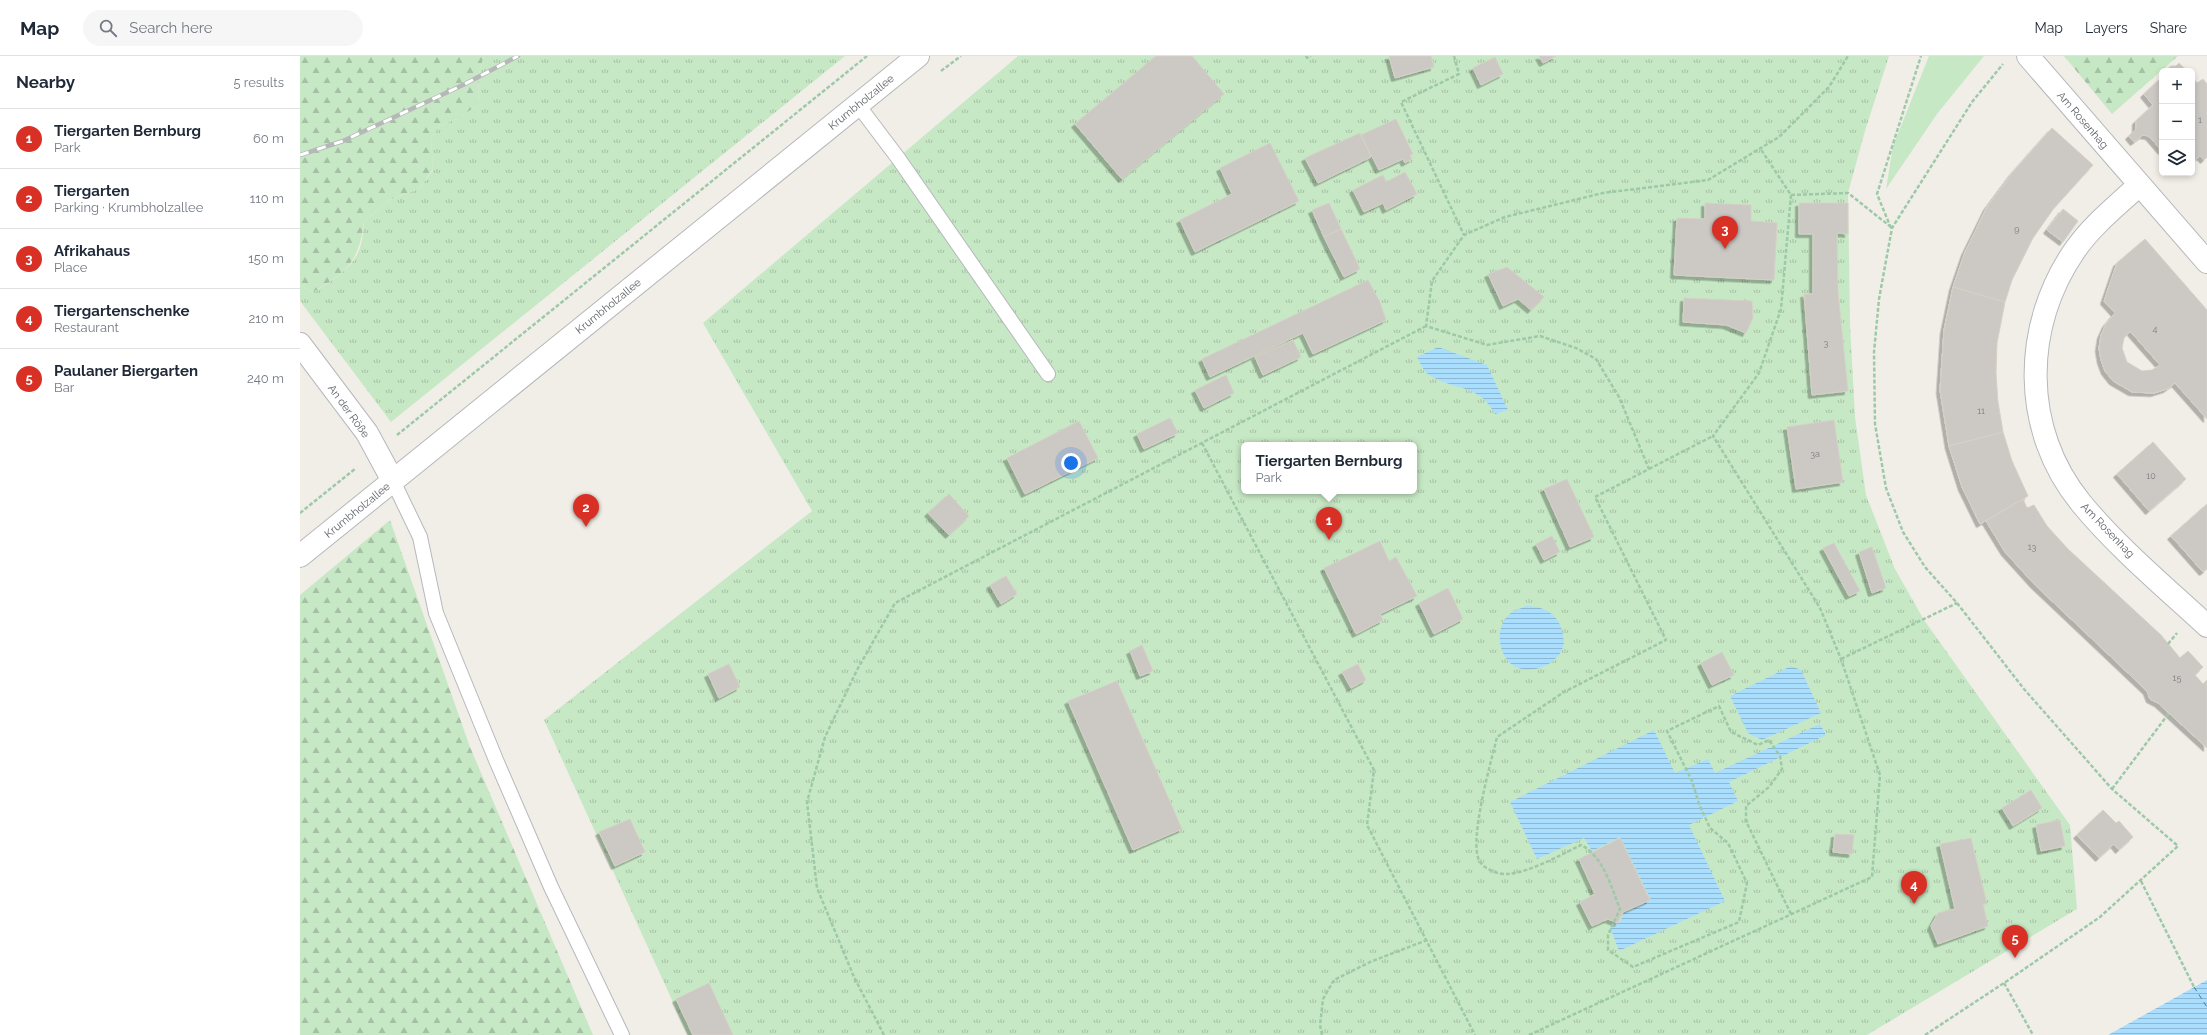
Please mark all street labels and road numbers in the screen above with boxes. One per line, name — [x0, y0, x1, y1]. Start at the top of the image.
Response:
street label: Krumbholzallee — [826, 72, 897, 133]
street label: Am Rosenhag — [2054, 89, 2111, 151]
street label: Krumbholzallee — [573, 276, 644, 337]
street label: An der Röße — [325, 382, 373, 441]
street label: Krumbholzallee — [322, 480, 393, 541]
street label: Am Rosenhag — [2078, 500, 2137, 561]

